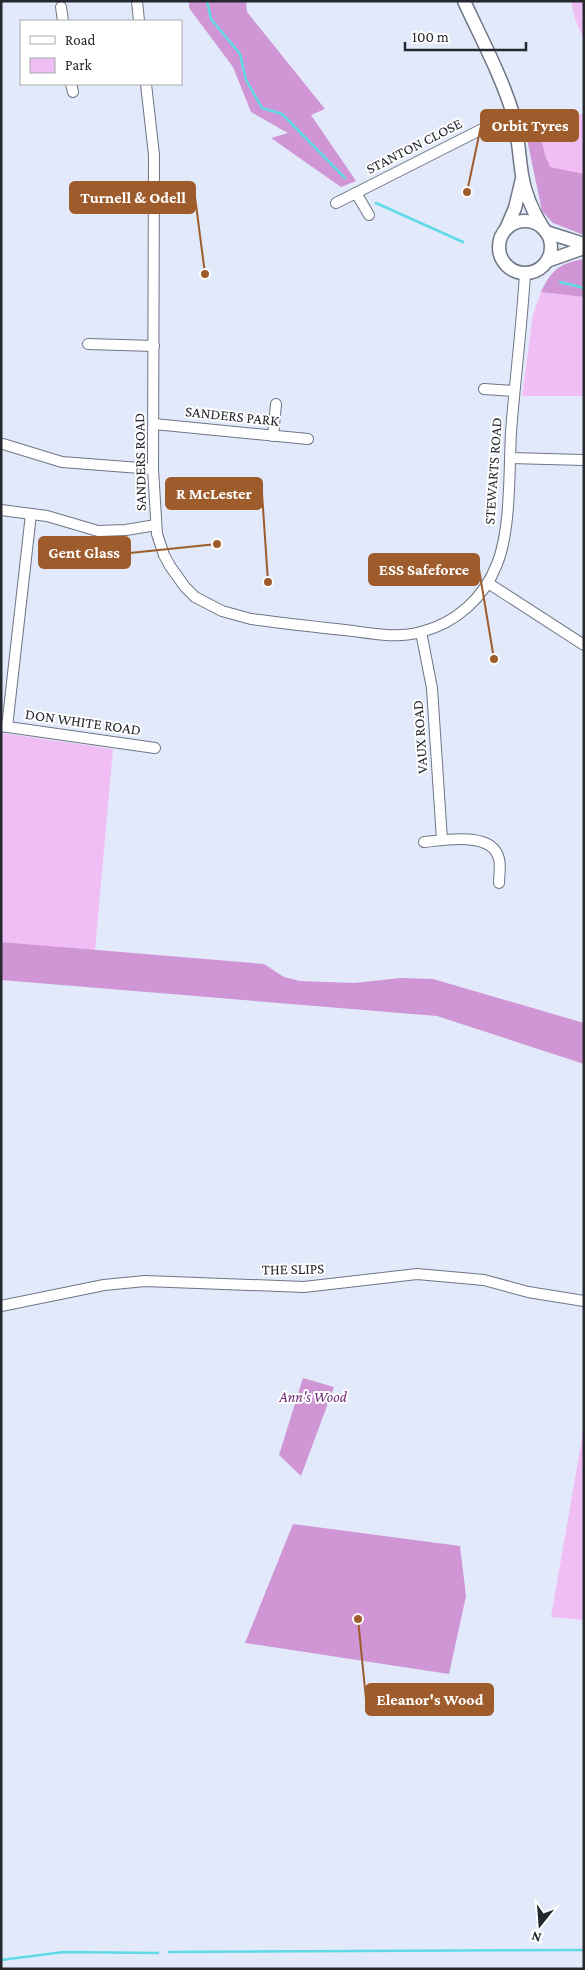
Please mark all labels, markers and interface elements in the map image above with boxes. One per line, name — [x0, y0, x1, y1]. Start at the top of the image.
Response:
legend — [20, 20, 182, 85]
scale bar — [405, 20, 526, 52]
text: 100 m — [412, 29, 449, 45]
text: Road — [65, 32, 96, 48]
text: Park — [65, 57, 92, 73]
callout: Orbit Tyres — [481, 110, 578, 141]
street label: STANTON CLOSE — [363, 115, 465, 177]
text: Orbit Tyres — [492, 117, 569, 134]
callout: Turnell & Odell — [70, 182, 195, 213]
text: Turnell & Odell — [80, 189, 186, 206]
street label: SANDERS PARK — [184, 403, 280, 429]
street label: SANDERS ROAD — [131, 413, 149, 511]
street label: STEWARTS ROAD — [481, 417, 505, 525]
callout: R McLester — [166, 478, 262, 509]
text: R McLester — [176, 485, 253, 502]
callout: Gent Glass — [39, 537, 130, 568]
text: Gent Glass — [48, 544, 120, 561]
callout: ESS Safeforce — [369, 554, 479, 585]
text: ESS Safeforce — [379, 561, 470, 578]
street label: VAUX ROAD — [409, 700, 431, 774]
street label: DON WHITE ROAD — [24, 706, 142, 738]
street label: THE SLIPS — [262, 1260, 324, 1278]
park label: Ann's Wood — [278, 1389, 348, 1405]
callout: Eleanor's Wood — [366, 1684, 493, 1715]
text: Eleanor's Wood — [377, 1691, 484, 1708]
north arrow — [515, 1900, 565, 1950]
text: N — [529, 1928, 543, 1946]

